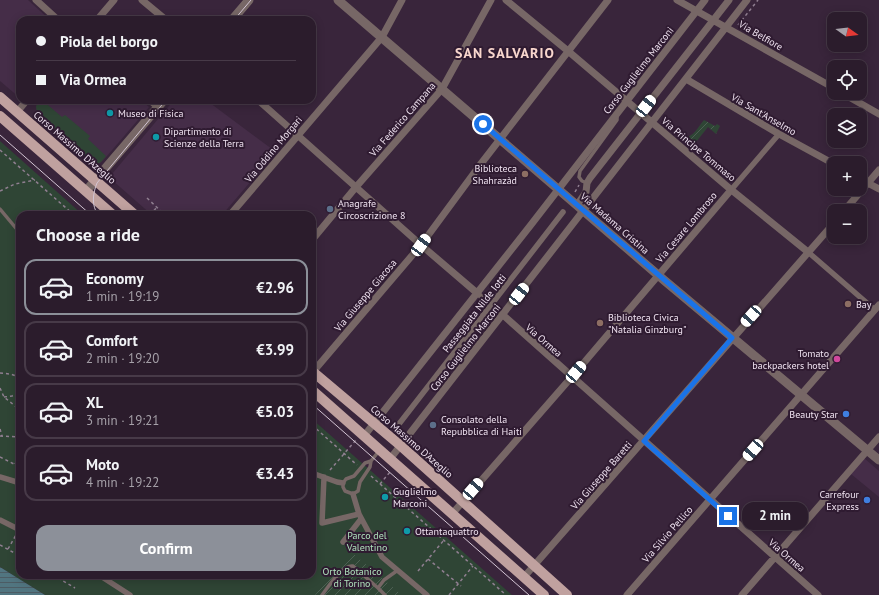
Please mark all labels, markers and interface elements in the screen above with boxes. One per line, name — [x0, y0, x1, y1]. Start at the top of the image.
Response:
north arrow — [827, 12, 867, 52]
map controls — [827, 12, 867, 244]
street label: Via Belfiore — [735, 17, 785, 53]
street label: Corso Guglielmo Marconi — [600, 24, 676, 116]
text: Piola del borgo — [60, 32, 158, 51]
district label: SAN SALVARIO — [455, 44, 555, 62]
button: locate — [827, 60, 867, 100]
text: Via Ormea — [60, 70, 127, 89]
street label: Via Federico Campana — [366, 79, 438, 160]
street label: Via Sant'Anselmo — [728, 90, 799, 138]
car — [634, 93, 658, 119]
place label: Museo di Fisica — [118, 107, 183, 120]
street label: Corso Massimo D'Azeglio — [31, 108, 118, 187]
marker: Museo di Fisica — [105, 108, 115, 118]
button: layers — [827, 108, 867, 148]
street label: Via Oddino Morgari — [241, 113, 305, 186]
street label: Via Principe Tommaso — [658, 114, 739, 184]
route start — [474, 115, 492, 133]
place label: Dipartimento di Scienze della Terra — [164, 125, 244, 150]
marker: Dipartimento di Scienze della Terra — [151, 132, 161, 142]
button: + — [827, 156, 867, 196]
place label: Biblioteca Shahrazàd — [473, 162, 517, 187]
marker: Biblioteca Shahrazàd — [520, 169, 530, 179]
street label: Via Madama Cristina — [577, 189, 652, 257]
street label: Via Cesare Lombroso — [652, 189, 720, 266]
place label: Anagrafe Circoscrizione 8 — [338, 197, 405, 222]
marker: Anagrafe Circoscrizione 8 — [325, 204, 335, 214]
button: − — [827, 204, 867, 244]
text: Choose a ride — [36, 223, 140, 246]
car — [409, 232, 433, 258]
street label: Via Giuseppe Giacosa — [331, 256, 400, 335]
icon: car — [38, 269, 74, 305]
text: Economy — [86, 269, 144, 288]
street label: Passeggiata Nilde Iotti — [440, 271, 509, 355]
text: €2.96 — [256, 278, 294, 297]
car — [507, 281, 531, 307]
text: 1 min · 19:19 — [86, 288, 159, 305]
place label: Bay — [856, 298, 872, 311]
marker: Bay — [843, 299, 853, 309]
street label: Corso Guglielmo Marconi — [427, 301, 503, 393]
car — [739, 303, 763, 329]
place label: Biblioteca Civica "Natalia Ginzburg" — [608, 311, 686, 336]
marker: Biblioteca Civica "Natalia Ginzburg" — [595, 318, 605, 328]
street label: Via Ormea — [522, 320, 565, 360]
icon: car — [38, 331, 74, 367]
text: Comfort — [86, 331, 138, 350]
text: €3.99 — [256, 340, 294, 359]
place label: Tomato backpackers hotel — [752, 347, 829, 372]
text: 2 min · 19:20 — [86, 350, 159, 367]
marker: Tomato backpackers hotel — [832, 354, 842, 364]
car — [564, 359, 588, 385]
icon: car — [38, 393, 74, 429]
text: XL — [86, 393, 103, 412]
text: €5.03 — [256, 402, 294, 421]
street label: Corso Massimo D'Azeglio — [368, 402, 455, 481]
place label: Beauty Star — [789, 408, 839, 421]
marker: Beauty Star — [841, 409, 851, 419]
text: 3 min · 19:21 — [86, 412, 159, 429]
place label: Consolato della Repubblica di Haiti — [441, 413, 522, 438]
marker: Consolato della Repubblica di Haiti — [428, 420, 438, 430]
car — [741, 437, 765, 463]
street label: Via Giuseppe Baretti — [567, 438, 635, 513]
icon: car — [38, 455, 74, 491]
text: Moto — [86, 455, 119, 474]
text: €3.43 — [256, 464, 294, 483]
text: 4 min · 19:22 — [86, 474, 159, 491]
car — [461, 476, 485, 502]
place label: Guglielmo Marconi — [393, 485, 437, 510]
place label: Carrefour Express — [819, 488, 860, 513]
marker: Guglielmo Marconi — [380, 492, 390, 502]
marker: Carrefour Express — [862, 495, 872, 505]
callout: 2 min — [742, 502, 808, 530]
street label: Via Silvio Pellico — [639, 503, 696, 566]
route end — [719, 507, 737, 525]
text: 2 min — [759, 507, 791, 524]
button: Confirm — [36, 525, 296, 571]
place label: Ottantaquattro — [415, 525, 479, 538]
marker: Ottantaquattro — [402, 526, 412, 536]
park label: Parco del Valentino — [346, 529, 387, 554]
street label: Via Ormea — [765, 535, 808, 575]
park label: Orto Botanico di Torino — [322, 565, 382, 590]

